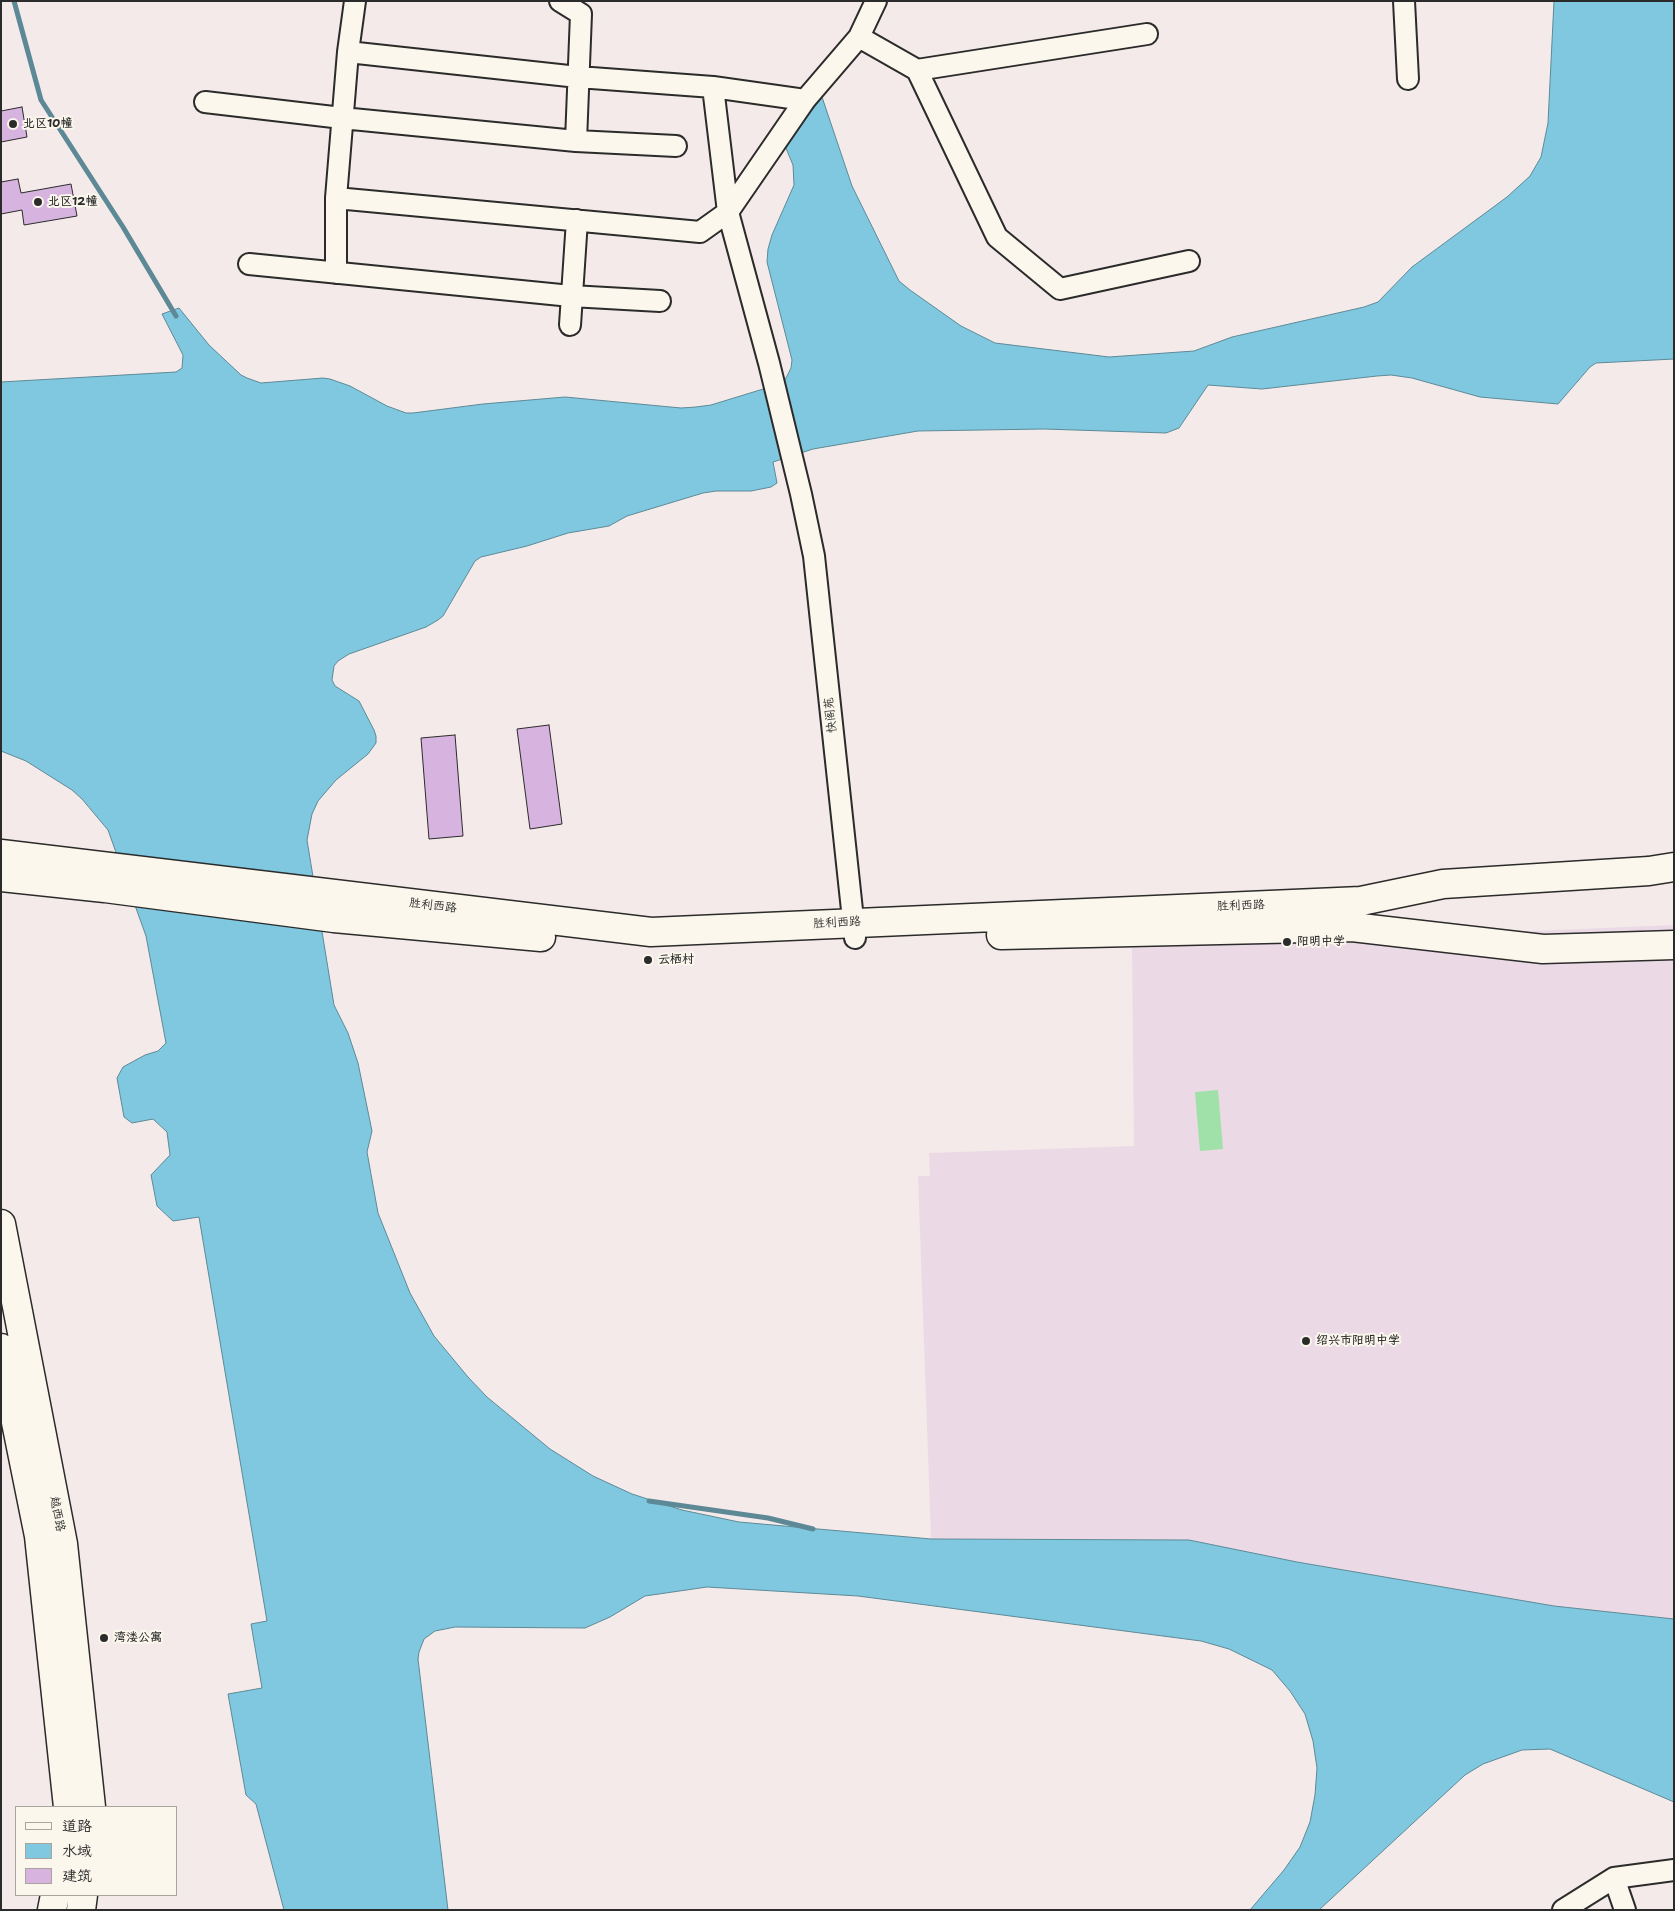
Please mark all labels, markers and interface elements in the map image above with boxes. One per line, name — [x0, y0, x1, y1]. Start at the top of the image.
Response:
place label: 北区10幢 — [23, 117, 73, 131]
marker: 北区10幢 — [7, 118, 19, 130]
place label: 北区12幢 — [48, 195, 97, 209]
marker: 北区12幢 — [32, 196, 44, 208]
street label: 快阁苑 — [822, 696, 840, 734]
street label: 胜利西路 — [408, 896, 458, 916]
street label: 胜利西路 — [1217, 898, 1265, 914]
street label: 胜利西路 — [813, 915, 861, 931]
place label: 阳明中学 — [1297, 935, 1345, 949]
marker: 阳明中学 — [1281, 936, 1293, 948]
place label: 云栖村 — [658, 953, 694, 967]
marker: 云栖村 — [642, 954, 654, 966]
place label: 绍兴市阳明中学 — [1316, 1334, 1400, 1348]
marker: 绍兴市阳明中学 — [1300, 1335, 1312, 1347]
street label: 越西路 — [46, 1495, 68, 1533]
place label: 湾溇公寓 — [114, 1631, 162, 1645]
marker: 湾溇公寓 — [98, 1632, 110, 1644]
legend — [15, 1806, 178, 1896]
text: 道路 — [62, 1816, 92, 1836]
text: 水域 — [62, 1841, 92, 1861]
text: 建筑 — [62, 1866, 92, 1886]

